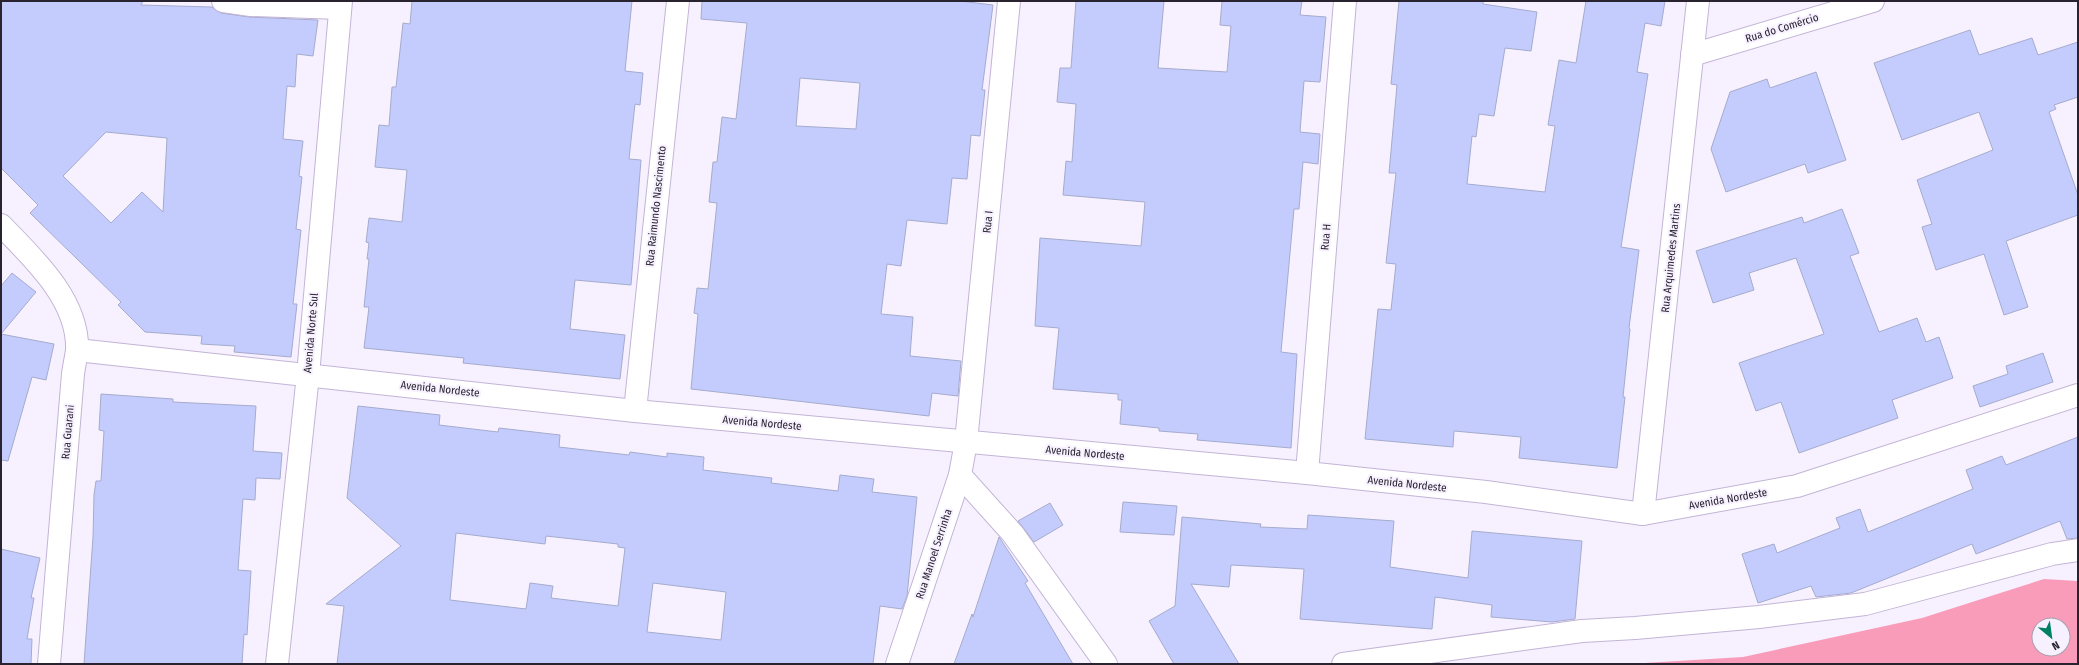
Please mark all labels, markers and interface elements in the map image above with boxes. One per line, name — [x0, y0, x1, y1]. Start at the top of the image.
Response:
street label: Rua do Comércio — [1744, 11, 1820, 45]
street label: Rua Raimundo Nascimento — [643, 145, 669, 267]
street label: Rua Arquimedes Martins — [1659, 202, 1683, 313]
street label: Rua I — [980, 210, 996, 234]
street label: Rua H — [1318, 223, 1334, 251]
street label: Avenida Norte Sul — [301, 292, 321, 374]
street label: Avenida Nordeste — [400, 378, 480, 400]
street label: Rua Guarani — [59, 404, 77, 460]
street label: Avenida Nordeste — [722, 413, 802, 433]
street label: Avenida Nordeste — [1045, 443, 1125, 463]
street label: Avenida Nordeste — [1367, 473, 1447, 495]
street label: Avenida Nordeste — [1688, 486, 1768, 512]
street label: Rua Manoel Serrinha — [913, 507, 955, 601]
north arrow — [2031, 617, 2071, 657]
text: N — [2050, 638, 2062, 653]

